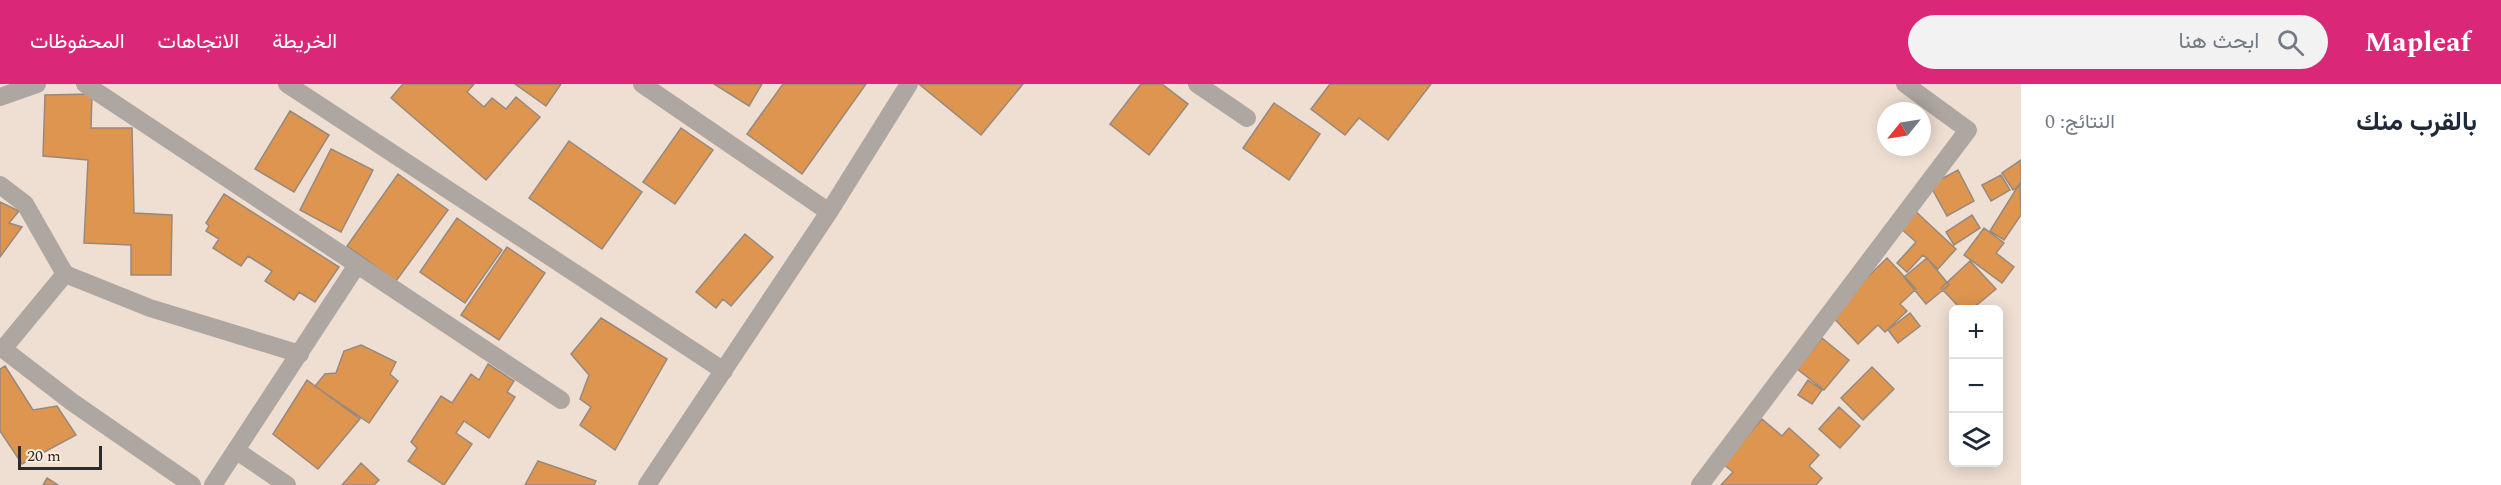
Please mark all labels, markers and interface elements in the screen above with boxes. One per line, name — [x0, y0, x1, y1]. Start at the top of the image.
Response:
search box — [1908, 15, 2328, 69]
text: Mapleaf — [2364, 21, 2471, 64]
text: ابحث هنا — [2178, 25, 2259, 58]
text: المحفوظات — [30, 26, 125, 58]
text: الاتجاهات — [158, 26, 239, 58]
text: الخريطة — [272, 26, 337, 58]
icon: search — [2274, 26, 2307, 59]
north arrow — [1877, 102, 1931, 156]
text: بالقرب منك — [2356, 102, 2477, 142]
text: النتائج: 0 — [2045, 107, 2115, 137]
map controls — [1949, 305, 2003, 467]
button: + — [1949, 305, 2003, 359]
button: − — [1949, 359, 2003, 413]
button: layers — [1949, 413, 2003, 467]
scale bar — [18, 443, 102, 470]
text: 20 m — [27, 444, 61, 468]

